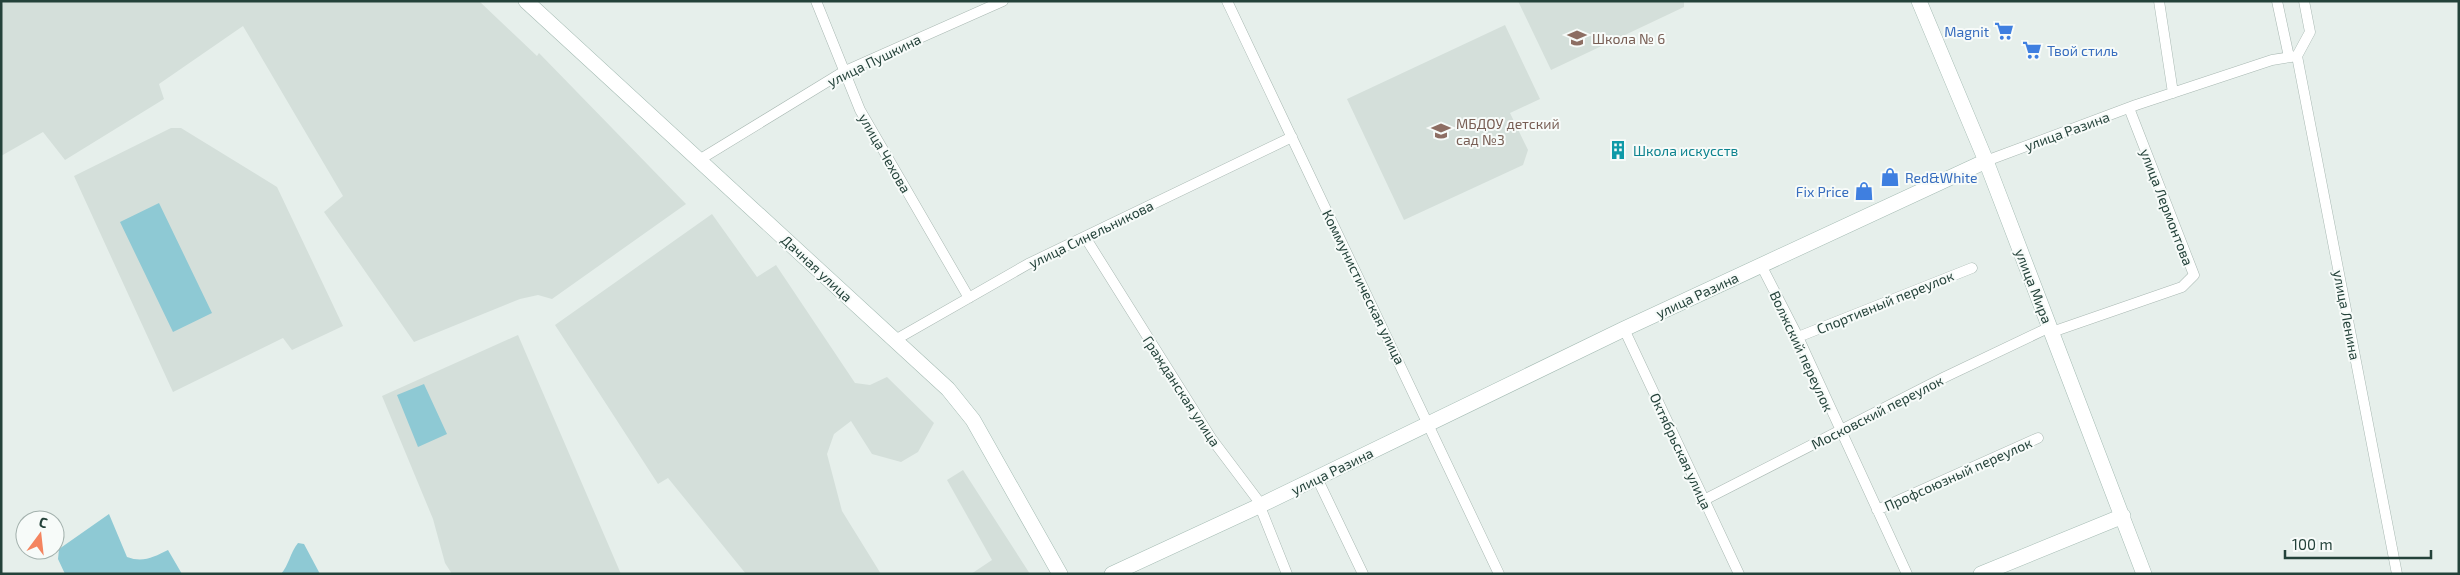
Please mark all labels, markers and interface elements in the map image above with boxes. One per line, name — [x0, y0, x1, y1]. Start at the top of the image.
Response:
supermarket icon: Magnit — [1993, 20, 2015, 42]
place label: Magnit — [1944, 23, 1989, 40]
school or university icon: Школа № 6 — [1566, 27, 1588, 49]
street label: улица Пушкина — [824, 30, 924, 90]
place label: Школа № 6 — [1592, 30, 1665, 47]
supermarket icon: Твой стиль — [2021, 39, 2043, 61]
place label: Твой стиль — [2047, 42, 2118, 59]
street label: улица Разина — [2022, 108, 2112, 154]
street label: улица Чехова — [855, 110, 915, 196]
place label: МБДОУ детский сад №3 — [1456, 115, 1560, 148]
school or university icon: МБДОУ детский сад №3 — [1430, 120, 1452, 142]
building icon: Школа искусств — [1607, 139, 1629, 161]
place label: Школа искусств — [1633, 142, 1738, 159]
street label: улица Лермонтова — [2137, 146, 2197, 268]
shop icon: Red&White — [1879, 166, 1901, 188]
place label: Red&White — [1905, 169, 1978, 186]
shop icon: Fix Price — [1853, 180, 1875, 202]
place label: Fix Price — [1796, 183, 1849, 200]
street label: улица Синельникова — [1026, 196, 1156, 272]
street label: Коммунистическая улица — [1319, 207, 1409, 367]
street label: Дачная улица — [778, 231, 856, 305]
street label: улица Мира — [2012, 246, 2056, 326]
street label: Спортивный переулок — [1814, 267, 1956, 337]
street label: улица Разина — [1653, 268, 1741, 322]
street label: улица Ленина — [2330, 269, 2364, 361]
street label: Волжский переулок — [1767, 288, 1838, 414]
street label: Гражданская улица — [1140, 332, 1224, 450]
street label: Московский переулок — [1808, 371, 1946, 453]
street label: Октябрьская улица — [1647, 390, 1715, 512]
street label: Профсоюзный переулок — [1882, 434, 2035, 514]
street label: улица Разина — [1288, 444, 1376, 498]
north arrow — [15, 510, 65, 560]
text: С — [37, 513, 50, 531]
scale bar — [2285, 528, 2431, 560]
text: 100 m — [2292, 535, 2333, 553]

